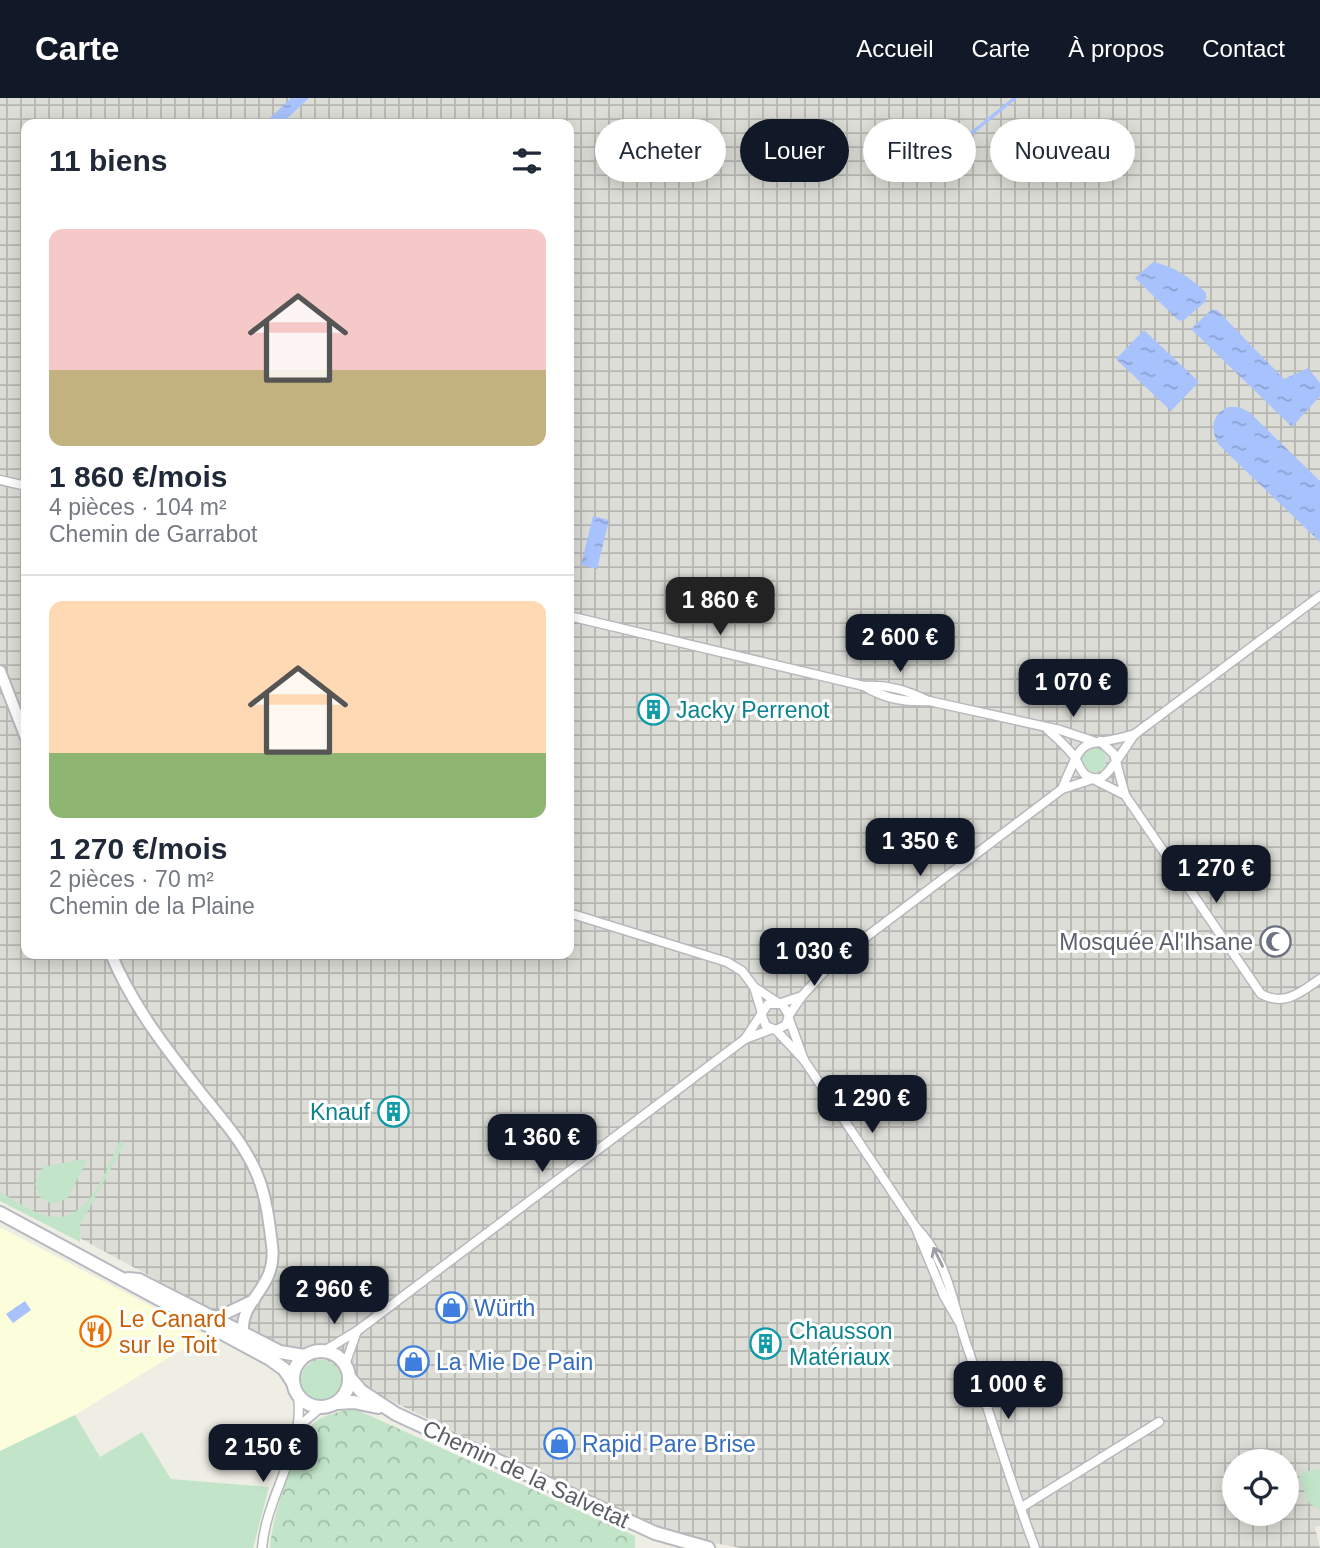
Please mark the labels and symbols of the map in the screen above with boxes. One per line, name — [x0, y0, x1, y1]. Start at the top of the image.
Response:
pin: 1 860 € — [655, 578, 785, 637]
pin: 2 600 € — [835, 614, 965, 674]
pin: 1 070 € — [1008, 660, 1138, 719]
building icon: Jacky Perrenot — [636, 693, 670, 727]
place label: Jacky Perrenot — [676, 697, 830, 723]
pin: 1 350 € — [855, 818, 985, 878]
pin: 1 270 € — [1151, 846, 1281, 905]
mosque icon: Mosquée Al'Ihsane — [1259, 925, 1293, 959]
pin: 1 030 € — [749, 928, 879, 988]
place label: Mosquée Al'Ihsane — [1059, 929, 1253, 955]
pin: 1 290 € — [807, 1076, 937, 1135]
building icon: Knauf — [376, 1095, 410, 1129]
place label: Knauf — [310, 1099, 371, 1125]
pin: 1 360 € — [477, 1114, 607, 1174]
one-way arrow — [931, 1247, 945, 1268]
pin: 2 960 € — [269, 1266, 399, 1326]
shop icon: Würth — [434, 1291, 468, 1325]
place label: Würth — [474, 1295, 535, 1321]
place label: Le Canard sur le Toit — [119, 1306, 226, 1358]
restaurant icon: Le Canard sur le Toit — [79, 1315, 113, 1349]
place label: Chausson Matériaux — [789, 1318, 893, 1370]
building icon: Chausson Matériaux — [749, 1327, 783, 1361]
shop icon: La Mie De Pain — [396, 1345, 430, 1379]
place label: La Mie De Pain — [436, 1349, 593, 1375]
pin: 1 000 € — [943, 1362, 1073, 1421]
street label: Chemin de la Salvetat — [419, 1415, 634, 1534]
pin: 2 150 € — [198, 1424, 328, 1484]
shop icon: Rapid Pare Brise — [542, 1427, 576, 1461]
place label: Rapid Pare Brise — [582, 1431, 756, 1457]

